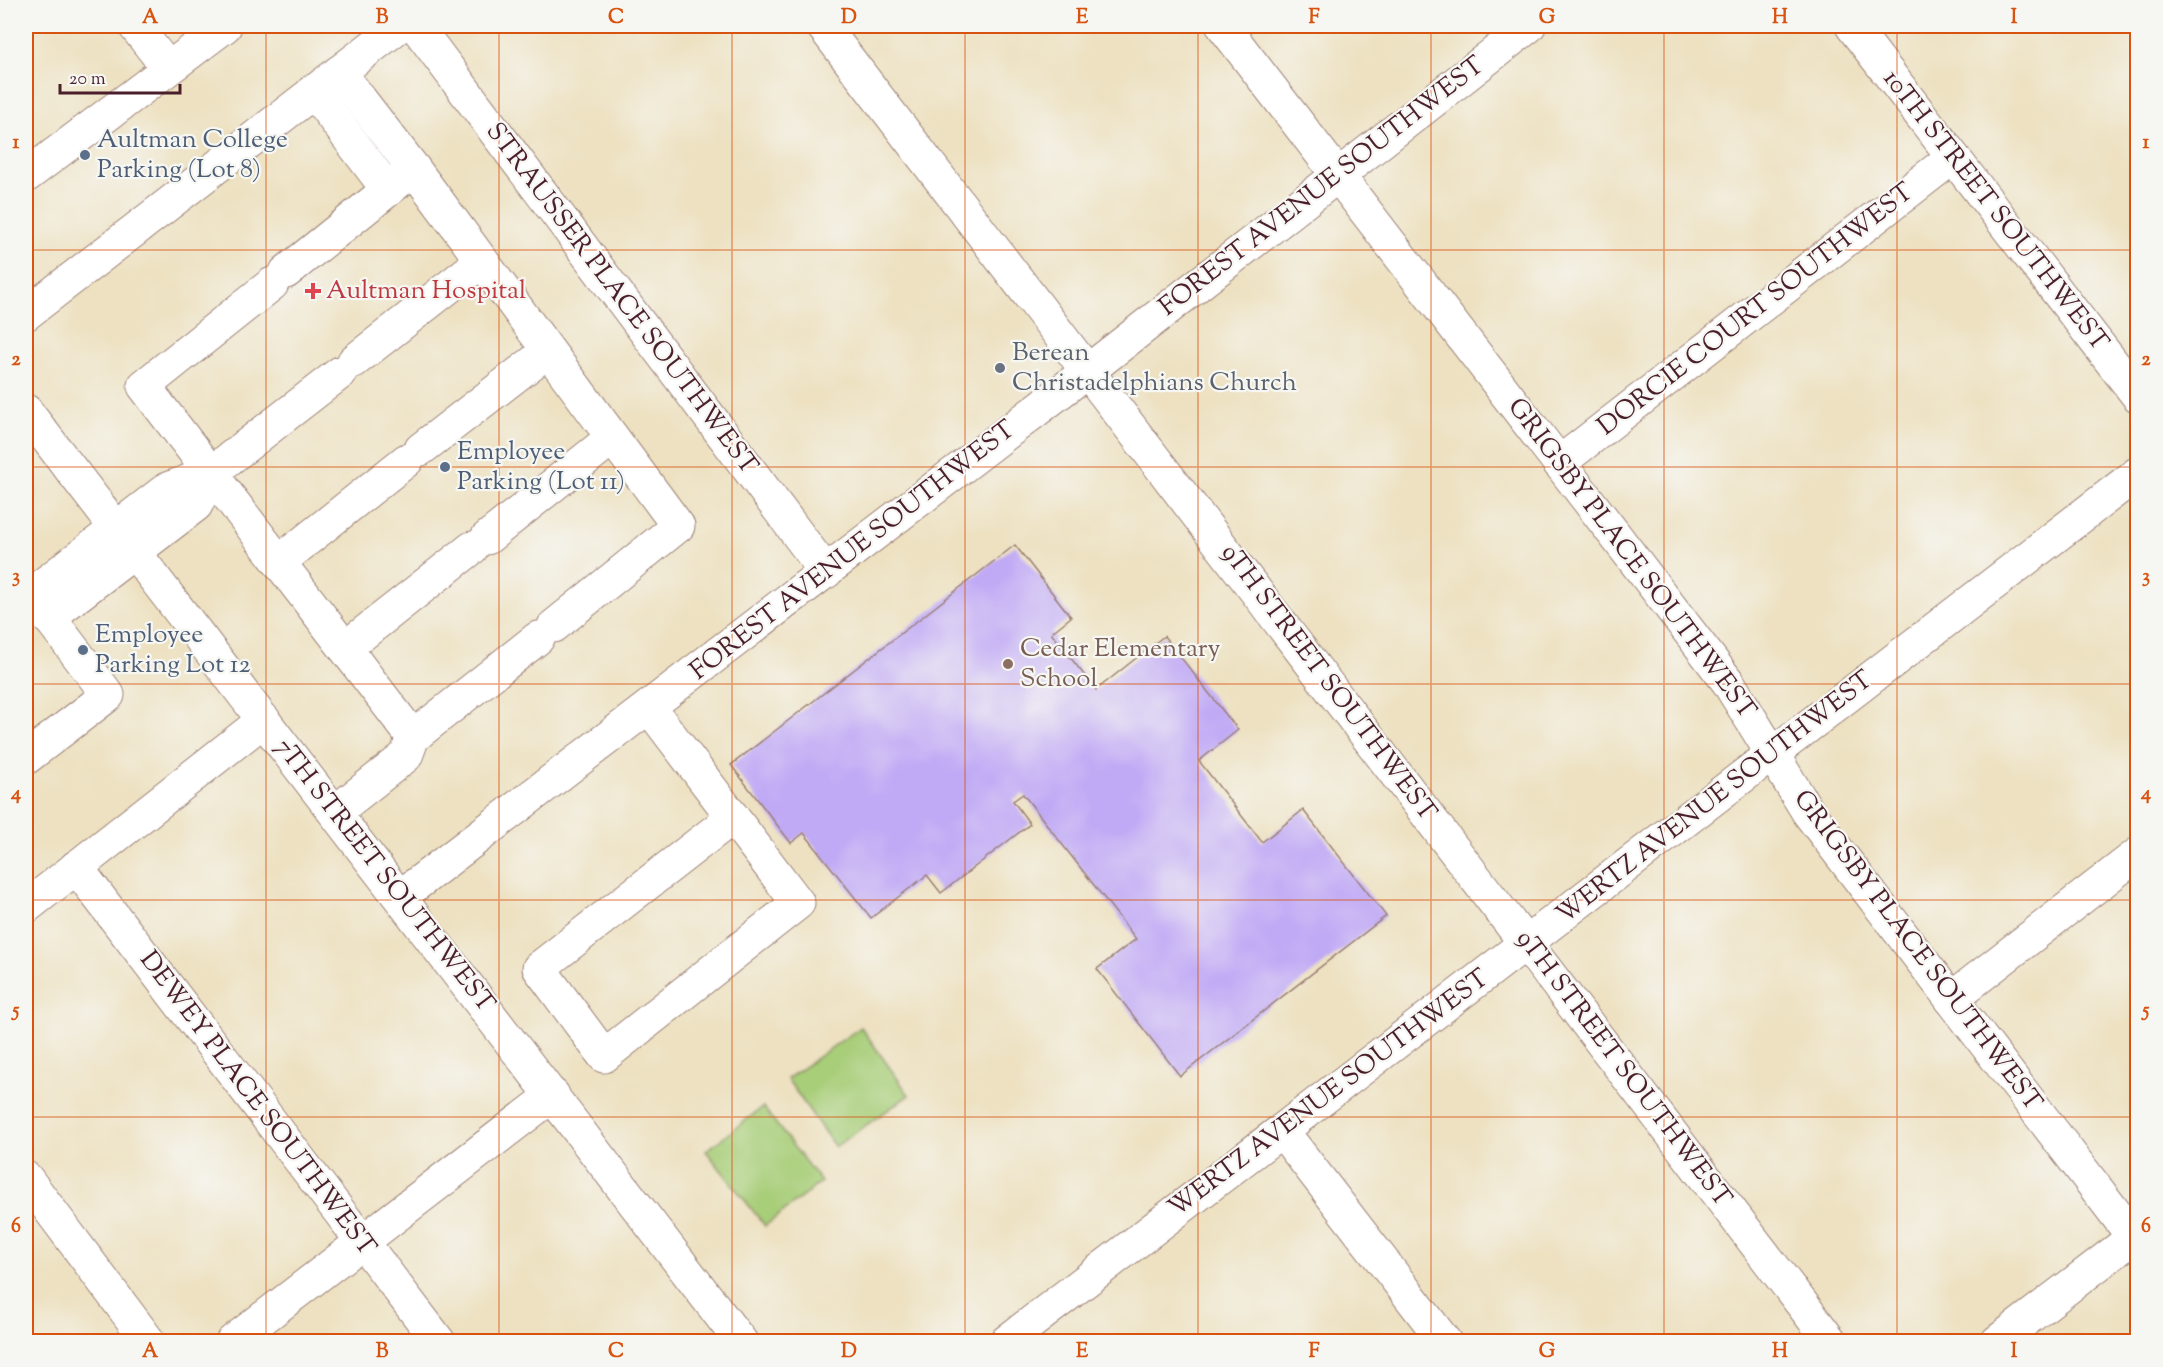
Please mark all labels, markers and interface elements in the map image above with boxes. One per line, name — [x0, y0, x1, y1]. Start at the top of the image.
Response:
text: A — [142, 4, 159, 33]
text: B — [376, 4, 389, 33]
text: C — [608, 4, 624, 33]
text: D — [841, 4, 857, 33]
text: E — [1076, 4, 1089, 33]
text: F — [1308, 4, 1320, 33]
text: G — [1539, 4, 1556, 33]
text: H — [1772, 4, 1788, 33]
text: I — [2011, 4, 2018, 33]
street label: FOREST AVENUE SOUTHWEST — [1152, 48, 1492, 326]
scale bar — [60, 57, 180, 95]
street label: 10TH STREET SOUTHWEST — [1873, 62, 2117, 360]
text: 20 m — [69, 67, 106, 93]
street label: STRAUSSER PLACE SOUTHWEST — [476, 115, 766, 483]
place label: Aultman College Parking (Lot 8) — [97, 122, 288, 189]
text: 1 — [13, 129, 20, 158]
text: 1 — [2143, 129, 2150, 158]
marker: Aultman College Parking (Lot 8) — [78, 148, 92, 162]
street label: DORCIE COURT SOUTHWEST — [1590, 175, 1922, 445]
place label: Aultman Hospital — [326, 273, 526, 310]
marker: Aultman Hospital — [304, 282, 322, 300]
place label: Berean Christadelphians Church — [1012, 335, 1297, 402]
text: 2 — [11, 346, 21, 375]
text: 2 — [2141, 346, 2151, 375]
marker: Berean Christadelphians Church — [993, 361, 1007, 375]
street label: GRIGSBY PLACE SOUTHWEST — [1498, 391, 1764, 727]
street label: FOREST AVENUE SOUTHWEST — [683, 412, 1023, 690]
place label: Employee Parking (Lot 11) — [457, 434, 625, 501]
marker: Employee Parking (Lot 11) — [438, 460, 452, 474]
street label: 9TH STREET SOUTHWEST — [1211, 537, 1445, 829]
text: 3 — [12, 563, 20, 592]
text: 3 — [2142, 563, 2150, 592]
place label: Employee Parking Lot 12 — [95, 617, 251, 684]
place label: Cedar Elementary School — [1020, 631, 1220, 698]
marker: Employee Parking Lot 12 — [76, 643, 90, 657]
marker: Cedar Elementary School — [1001, 657, 1015, 671]
street label: WERTZ AVENUE SOUTHWEST — [1549, 663, 1881, 933]
street label: 7TH STREET SOUTHWEST — [265, 731, 503, 1021]
text: 4 — [10, 780, 21, 809]
text: 4 — [2140, 780, 2151, 809]
street label: GRIGSBY PLACE SOUTHWEST — [1784, 783, 2050, 1119]
street label: 9TH STREET SOUTHWEST — [1506, 923, 1740, 1215]
street label: DEWEY PLACE SOUTHWEST — [130, 944, 384, 1264]
street label: WERTZ AVENUE SOUTHWEST — [1161, 961, 1497, 1227]
text: 5 — [11, 997, 20, 1026]
text: 5 — [2141, 997, 2150, 1026]
text: 6 — [11, 1213, 21, 1242]
text: 6 — [2141, 1213, 2151, 1242]
text: A — [142, 1338, 159, 1367]
text: B — [376, 1338, 389, 1367]
text: C — [608, 1338, 624, 1367]
text: D — [841, 1338, 857, 1367]
text: E — [1076, 1338, 1089, 1367]
text: F — [1308, 1338, 1320, 1367]
text: G — [1539, 1338, 1556, 1367]
text: H — [1772, 1338, 1788, 1367]
text: I — [2011, 1338, 2018, 1367]

